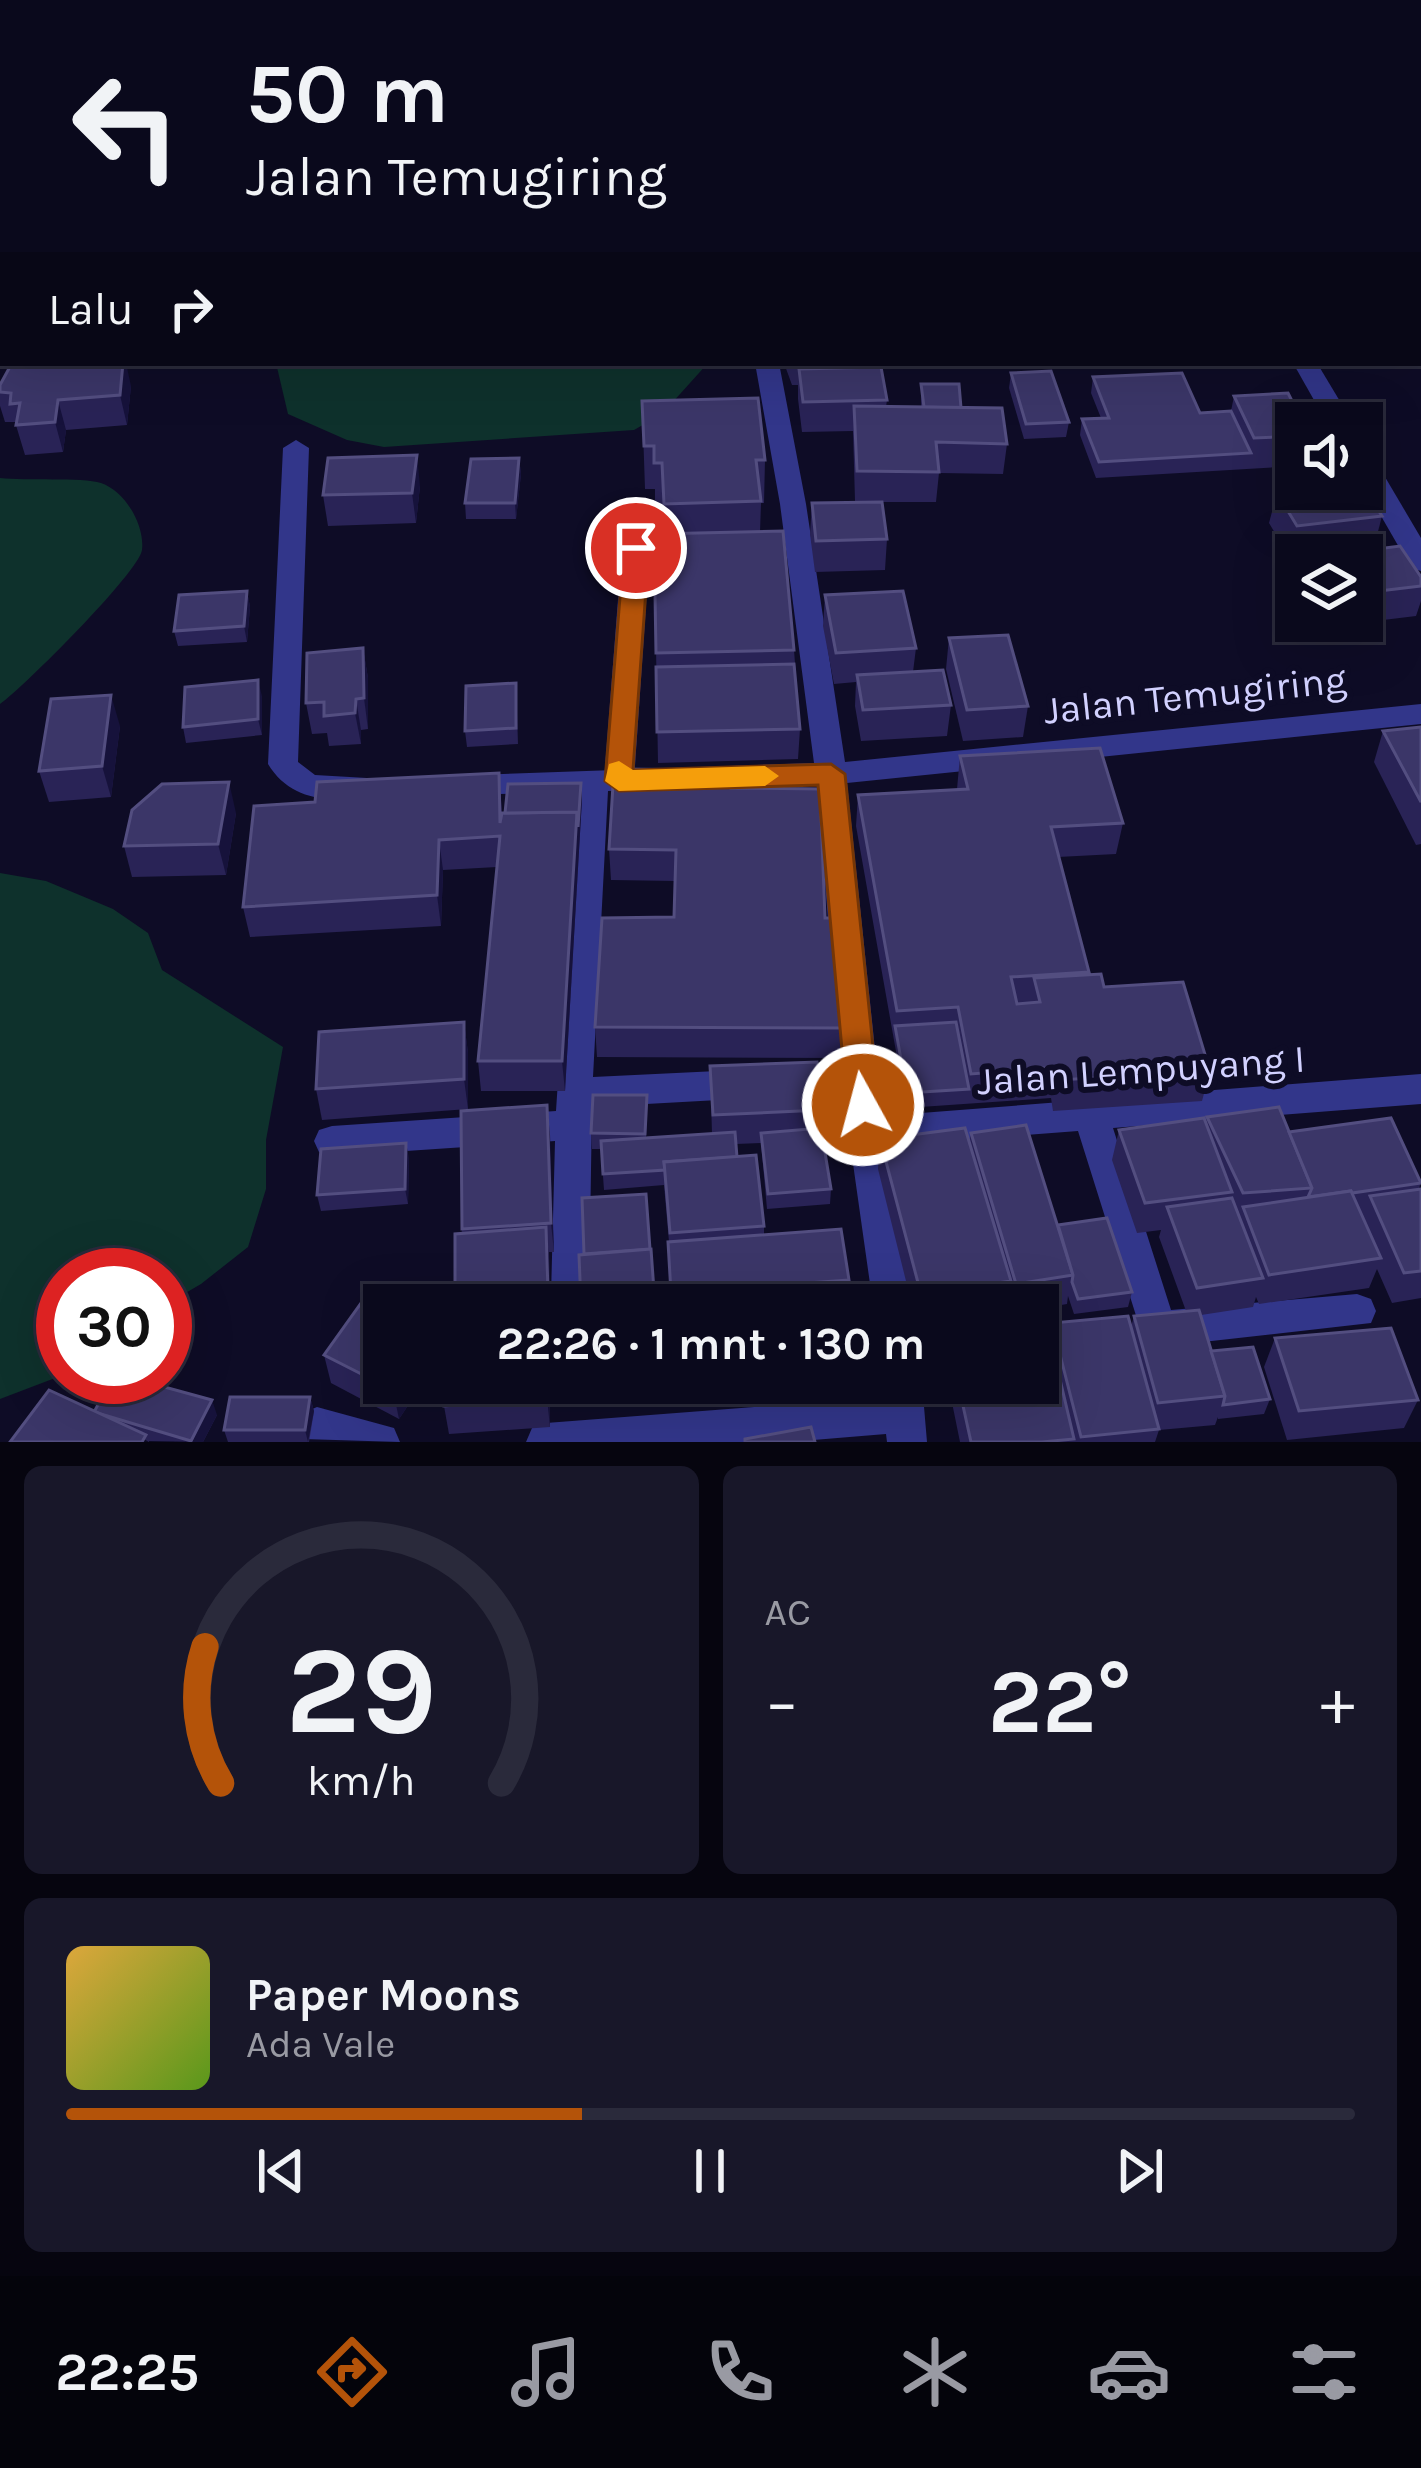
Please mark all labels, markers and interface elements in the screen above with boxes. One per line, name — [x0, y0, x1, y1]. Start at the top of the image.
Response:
text: 50 m — [246, 45, 449, 143]
icon: left — [48, 48, 204, 204]
text: Jalan Temugiring — [246, 145, 667, 209]
icon: right — [158, 276, 224, 342]
text: Lalu — [48, 283, 134, 335]
map controls — [1275, 402, 1383, 642]
button: sound — [1275, 402, 1383, 510]
pin — [585, 497, 687, 599]
icon: arrive — [603, 515, 669, 581]
button: layers — [1275, 534, 1383, 642]
street label: Jalan Temugiring — [1041, 656, 1349, 734]
street label: Jalan Lempuyang I — [975, 1036, 1307, 1104]
position arrow — [800, 1042, 926, 1168]
speed limit sign: 30 — [36, 1248, 192, 1404]
text: 22:26 · 1 mnt · 130 m — [497, 1318, 925, 1370]
text: AC — [765, 1589, 811, 1635]
text: 29 — [285, 1618, 437, 1763]
text: 22° — [988, 1649, 1132, 1755]
text: − — [765, 1663, 799, 1741]
text: + — [1320, 1663, 1355, 1741]
text: km/h — [307, 1756, 416, 1806]
text: Paper Moons — [246, 1969, 521, 2021]
text: Ada Vale — [246, 2021, 395, 2067]
icon: previous — [248, 2138, 314, 2204]
icon: pause — [677, 2138, 743, 2204]
icon: next — [1107, 2138, 1173, 2204]
icon: directions — [310, 2330, 394, 2414]
icon: music — [504, 2330, 588, 2414]
icon: phone — [698, 2330, 782, 2414]
icon: climate — [893, 2330, 977, 2414]
icon: car — [1087, 2330, 1171, 2414]
icon: filters — [1282, 2330, 1366, 2414]
text: 22:25 — [55, 2340, 199, 2404]

